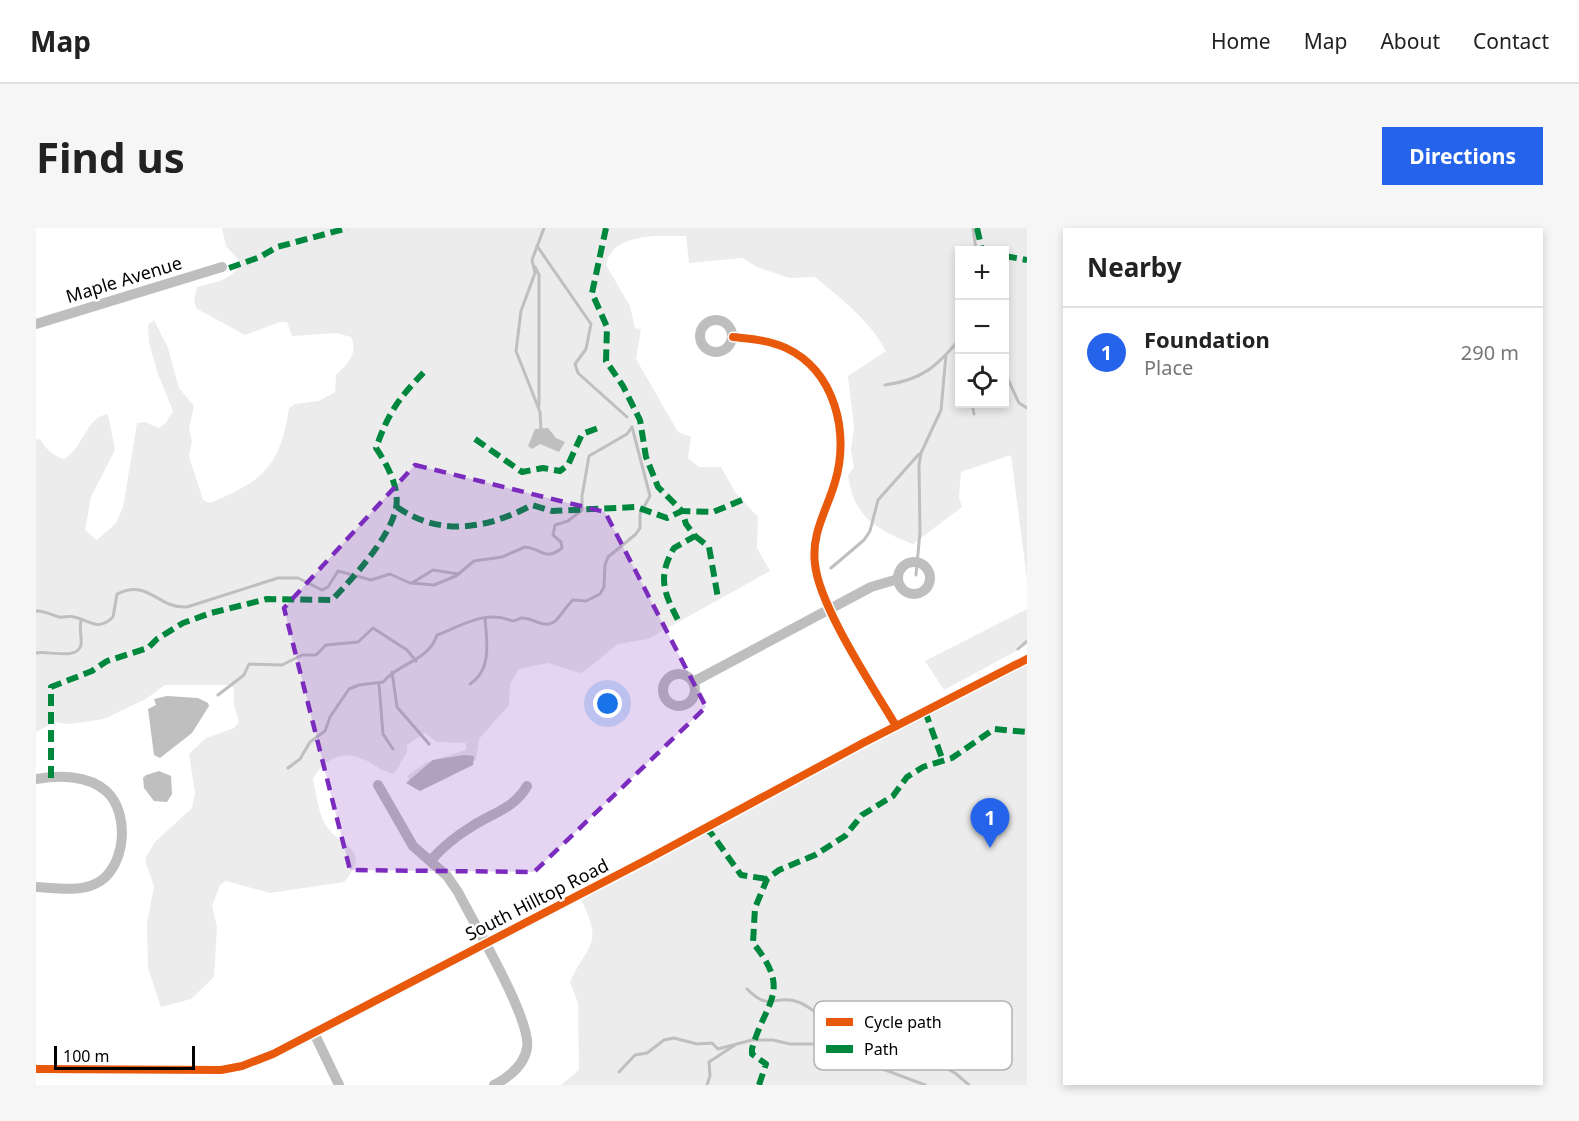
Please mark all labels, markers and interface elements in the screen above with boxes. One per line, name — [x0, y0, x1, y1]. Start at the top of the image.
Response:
text: Map — [30, 22, 91, 60]
text: Home — [1211, 27, 1271, 55]
text: Map — [1304, 27, 1347, 55]
text: About — [1380, 27, 1440, 55]
text: Contact — [1473, 27, 1549, 55]
button: Directions — [1382, 127, 1543, 185]
text: Find us — [36, 128, 185, 185]
map controls — [955, 246, 1009, 408]
button: + — [955, 246, 1009, 300]
text: Nearby — [1087, 249, 1182, 285]
street label: Maple Avenue — [63, 250, 185, 308]
button: − — [955, 300, 1009, 354]
text: Foundation — [1144, 324, 1270, 354]
text: 1 — [1101, 339, 1112, 366]
text: 290 m — [1461, 339, 1519, 366]
button: locate — [955, 354, 1009, 408]
text: Place — [1144, 354, 1193, 381]
your location — [593, 689, 622, 718]
pin: 1 — [970, 798, 1010, 848]
street label: South Hilltop Road — [461, 853, 612, 946]
legend — [814, 1001, 1012, 1070]
text: Cycle path — [864, 1011, 942, 1033]
text: Path — [864, 1038, 898, 1060]
scale bar — [54, 1043, 195, 1070]
text: 100 m — [63, 1045, 110, 1067]

